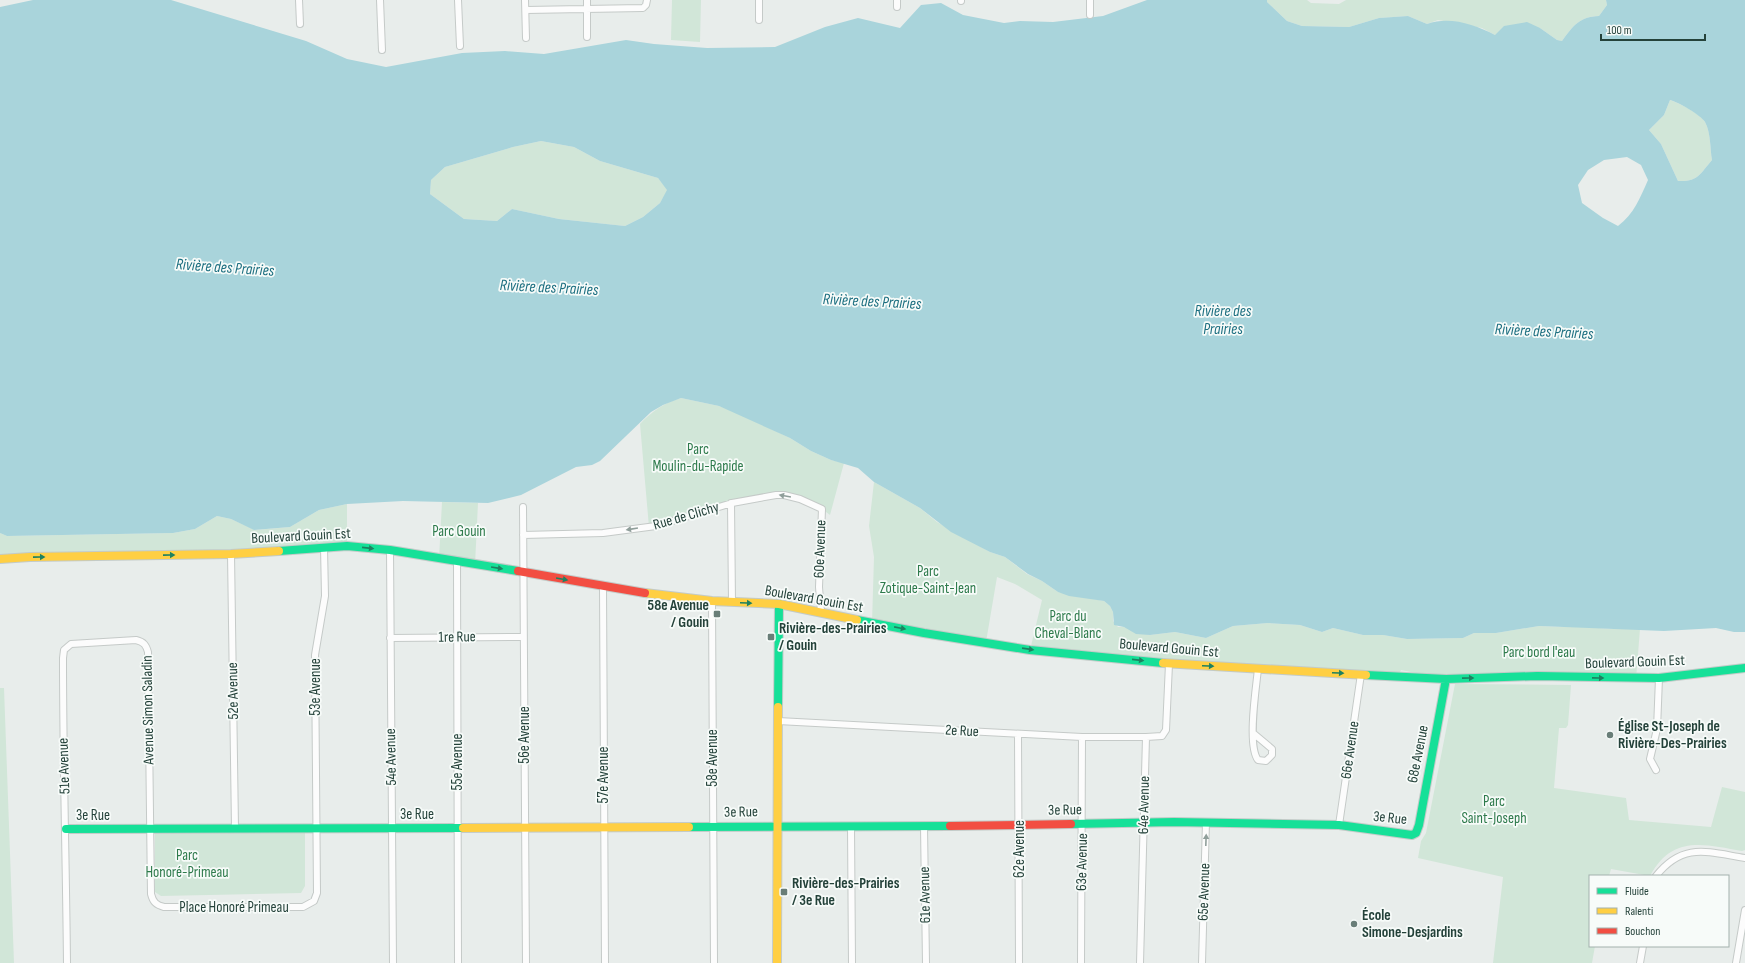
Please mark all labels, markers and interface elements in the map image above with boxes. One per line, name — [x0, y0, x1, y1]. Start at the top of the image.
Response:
scale bar — [1601, 16, 1705, 42]
text: 100 m — [1607, 23, 1632, 38]
water label: Rivière des Prairies — [175, 255, 275, 281]
water label: Rivière des Prairies — [499, 276, 599, 300]
water label: Rivière des Prairies — [822, 290, 922, 314]
water label: Rivière des Prairies — [1195, 302, 1252, 339]
water label: Rivière des Prairies — [1494, 320, 1594, 344]
park label: Parc Moulin-du-Rapide — [652, 440, 744, 476]
one-way arrow — [779, 493, 791, 499]
street label: Rue de Clichy — [651, 497, 721, 534]
street label: 60e Avenue — [809, 520, 831, 578]
park label: Parc Gouin — [432, 522, 486, 541]
street label: Boulevard Gouin Est — [251, 524, 352, 548]
one-way arrow — [626, 526, 638, 532]
one-way arrow — [362, 545, 375, 551]
one-way arrow — [163, 552, 176, 558]
one-way arrow — [33, 554, 46, 560]
park label: Parc Zotique-Saint-Jean — [880, 562, 976, 598]
one-way arrow — [491, 565, 503, 571]
one-way arrow — [556, 577, 568, 583]
street label: Boulevard Gouin Est — [763, 581, 865, 617]
place label: 58e Avenue / Gouin — [648, 596, 709, 632]
one-way arrow — [740, 600, 753, 606]
park label: Parc du Cheval-Blanc — [1035, 607, 1101, 643]
marker: 58e Avenue / Gouin — [712, 609, 722, 619]
place label: Rivière-des-Prairies / Gouin — [779, 619, 887, 655]
one-way arrow — [894, 626, 906, 632]
street label: 1re Rue — [438, 627, 476, 647]
marker: Rivière-des-Prairies / Gouin — [766, 632, 776, 642]
street label: Boulevard Gouin Est — [1119, 634, 1220, 662]
park label: Parc bord l'eau — [1503, 643, 1575, 662]
one-way arrow — [1022, 646, 1034, 652]
street label: Boulevard Gouin Est — [1585, 651, 1686, 673]
street label: Avenue Simon Saladin — [138, 655, 158, 766]
one-way arrow — [1132, 657, 1144, 664]
street label: 53e Avenue — [306, 658, 325, 716]
street label: 52e Avenue — [223, 662, 243, 720]
one-way arrow — [1202, 663, 1215, 669]
one-way arrow — [1332, 670, 1345, 676]
one-way arrow — [1462, 675, 1475, 681]
one-way arrow — [1592, 675, 1605, 681]
street label: 56e Avenue — [515, 706, 534, 764]
place label: Église St-Joseph de Rivière-Des-Prairies — [1618, 717, 1727, 753]
street label: 66e Avenue — [1337, 720, 1363, 780]
street label: 2e Rue — [945, 721, 979, 741]
street label: 68e Avenue — [1403, 724, 1433, 784]
street label: 54e Avenue — [381, 728, 401, 786]
street label: 58e Avenue — [703, 729, 722, 787]
marker: Église St-Joseph de Rivière-Des-Prairies — [1605, 730, 1615, 740]
street label: 55e Avenue — [448, 733, 467, 791]
street label: 51e Avenue — [54, 738, 74, 794]
street label: 57e Avenue — [594, 747, 613, 803]
street label: 64e Avenue — [1134, 776, 1154, 834]
park label: Parc Saint-Joseph — [1461, 792, 1527, 828]
street label: 3e Rue — [1048, 800, 1082, 820]
street label: 3e Rue — [724, 802, 758, 822]
street label: 3e Rue — [400, 805, 434, 824]
street label: 3e Rue — [76, 806, 110, 825]
street label: 3e Rue — [1372, 807, 1408, 829]
street label: 62e Avenue — [1010, 820, 1029, 878]
street label: 63e Avenue — [1072, 833, 1092, 891]
one-way arrow — [1203, 833, 1209, 846]
park label: Parc Honoré-Primeau — [145, 846, 229, 882]
street label: 65e Avenue — [1193, 863, 1215, 921]
street label: 61e Avenue — [915, 866, 935, 924]
place label: Rivière-des-Prairies / 3e Rue — [792, 874, 900, 910]
legend — [1589, 875, 1729, 947]
text: Fluide — [1625, 884, 1649, 899]
marker: Rivière-des-Prairies / 3e Rue — [779, 887, 789, 897]
street label: Place Honoré Primeau — [179, 898, 289, 917]
text: Ralenti — [1625, 904, 1653, 919]
place label: École Simone-Desjardins — [1362, 906, 1463, 942]
marker: École Simone-Desjardins — [1349, 919, 1359, 929]
text: Bouchon — [1625, 924, 1660, 939]

